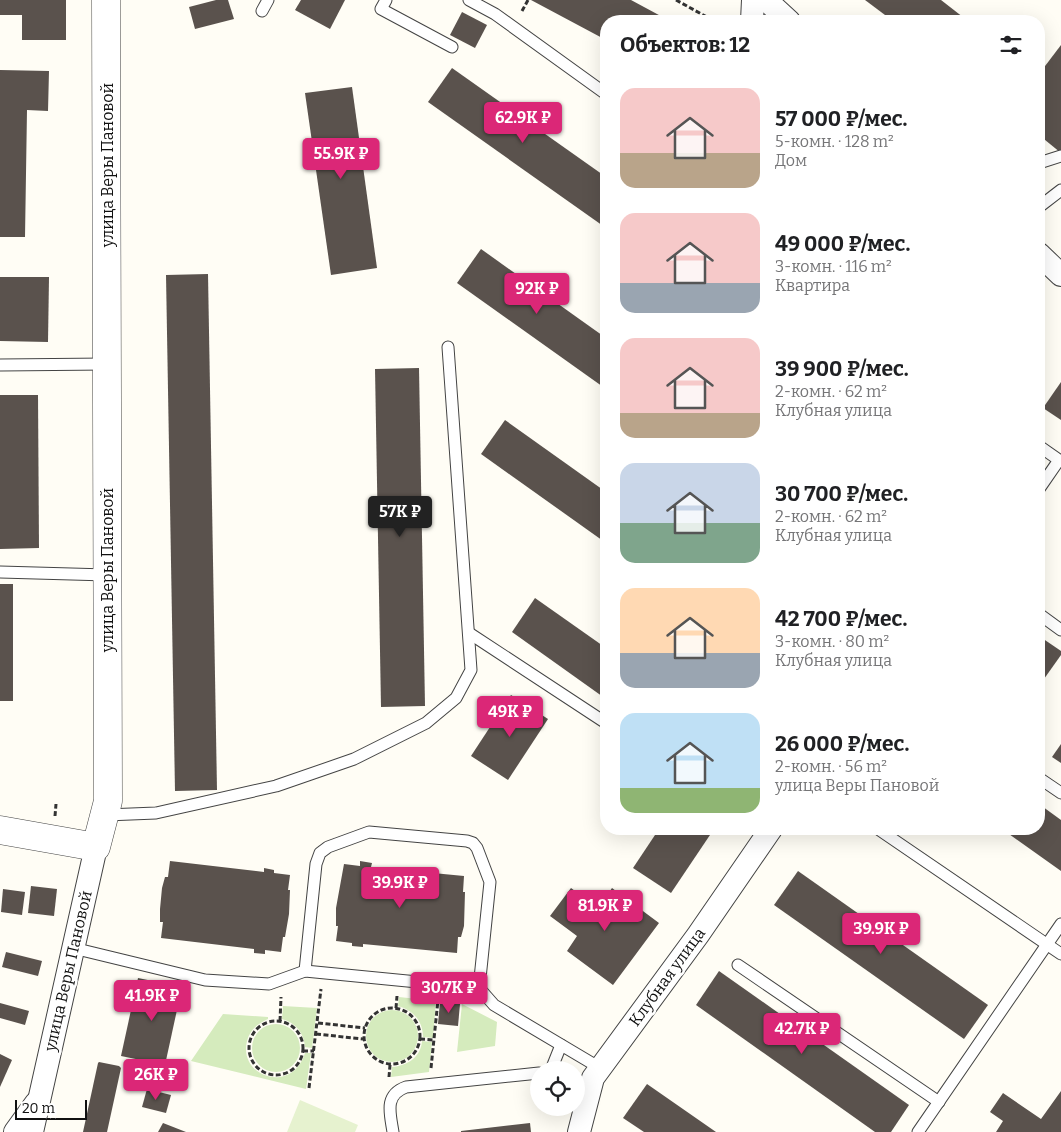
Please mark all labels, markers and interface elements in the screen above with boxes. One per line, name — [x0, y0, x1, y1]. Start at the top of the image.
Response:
icon: filters — [997, 31, 1025, 59]
text: Объектов: 12 — [620, 32, 750, 58]
street label: улица Веры Пановой — [98, 83, 117, 248]
pin: 62.9K ₽ — [477, 102, 569, 144]
text: 57 000 ₽/мес. — [775, 106, 907, 132]
text: 62.9K ₽ — [495, 108, 551, 127]
icon: home — [660, 108, 720, 168]
text: 5-комн. · 128 m² — [775, 132, 894, 151]
pin: 55.9K ₽ — [295, 138, 387, 180]
text: 55.9K ₽ — [313, 144, 369, 163]
text: Дом — [775, 151, 807, 170]
text: 49 000 ₽/мес. — [775, 231, 910, 257]
icon: home — [660, 233, 720, 293]
text: 3-комн. · 116 m² — [775, 257, 892, 276]
pin: 92K ₽ — [502, 272, 572, 315]
text: Квартира — [775, 276, 850, 295]
text: 92K ₽ — [515, 279, 559, 298]
text: 39 900 ₽/мес. — [775, 356, 909, 382]
icon: home — [660, 358, 720, 418]
text: 2-комн. · 62 m² — [775, 382, 887, 401]
text: Клубная улица — [775, 401, 892, 420]
text: 30 700 ₽/мес. — [775, 481, 908, 507]
icon: home — [660, 483, 720, 543]
street label: улица Веры Пановой — [98, 488, 117, 653]
pin: 57K ₽ — [365, 496, 435, 538]
text: 57K ₽ — [379, 502, 421, 521]
text: 2-комн. · 62 m² — [775, 507, 887, 526]
text: Клубная улица — [775, 526, 892, 545]
text: 42 700 ₽/мес. — [775, 606, 907, 632]
icon: home — [660, 608, 720, 668]
text: 3-комн. · 80 m² — [775, 632, 889, 651]
text: Клубная улица — [775, 651, 892, 670]
pin: 49K ₽ — [475, 696, 545, 738]
text: 49K ₽ — [488, 702, 532, 721]
text: 26 000 ₽/мес. — [775, 731, 909, 757]
icon: home — [660, 733, 720, 793]
text: 2-комн. · 56 m² — [775, 757, 887, 776]
text: улица Веры Пановой — [775, 776, 939, 795]
pin: 39.9K ₽ — [354, 866, 446, 909]
text: 39.9K ₽ — [372, 873, 428, 892]
street label: улица Веры Пановой — [40, 889, 96, 1054]
pin: 81.9K ₽ — [559, 890, 651, 932]
text: 81.9K ₽ — [578, 896, 632, 915]
pin: 39.9K ₽ — [835, 912, 927, 955]
text: 39.9K ₽ — [853, 919, 909, 938]
street label: Клубная улица — [625, 924, 709, 1030]
pin: 30.7K ₽ — [403, 972, 495, 1014]
text: 30.7K ₽ — [422, 978, 476, 997]
pin: 41.9K ₽ — [106, 980, 198, 1022]
text: 41.9K ₽ — [125, 986, 179, 1005]
pin: 42.7K ₽ — [756, 1012, 848, 1055]
text: 42.7K ₽ — [774, 1019, 830, 1038]
pin: 26K ₽ — [121, 1058, 191, 1101]
map controls — [530, 1061, 585, 1116]
button: locate — [530, 1061, 585, 1116]
text: 26K ₽ — [134, 1065, 178, 1084]
scale bar — [15, 1097, 88, 1120]
text: 20 m — [22, 1100, 55, 1117]

